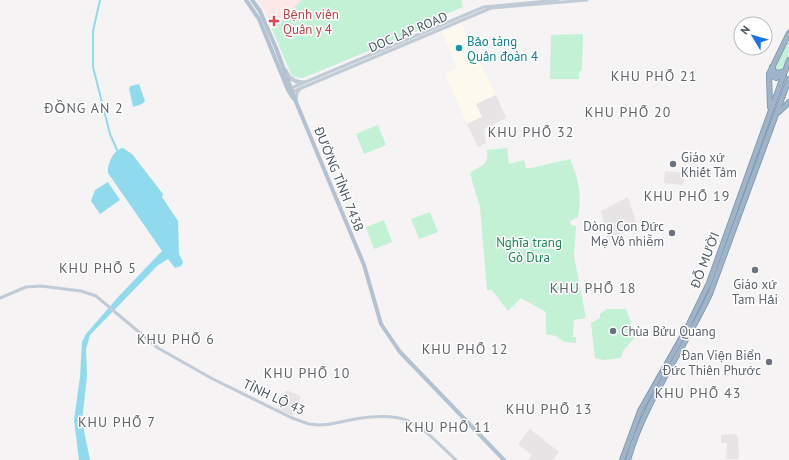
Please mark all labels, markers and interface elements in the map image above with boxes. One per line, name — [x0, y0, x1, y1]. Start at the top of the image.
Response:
place label: Bệnh viên Quân y 4 — [283, 6, 339, 38]
street label: DOC LAP ROAD — [366, 8, 450, 56]
marker: Bệnh viên Quân y 4 — [268, 15, 280, 27]
north arrow — [733, 16, 773, 56]
text: N — [737, 23, 753, 37]
place label: Bảo tàng Quân đoàn 4 — [467, 33, 538, 65]
marker: Bảo tàng Quân đoàn 4 — [454, 43, 464, 53]
district label: KHU PHỐ 21 — [611, 67, 697, 85]
district label: ĐỒNG AN 2 — [43, 99, 124, 117]
district label: KHU PHỐ 20 — [585, 103, 671, 121]
street label: ĐƯỜNG TỈNH 743B — [310, 123, 368, 234]
district label: KHU PHỐ 32 — [488, 123, 574, 141]
place label: Giáo xứ Khiết Tâm — [681, 149, 737, 181]
marker: Giáo xứ Khiết Tâm — [668, 159, 678, 169]
district label: KHU PHỐ 19 — [644, 187, 730, 205]
place label: Dòng Con Đức Mẹ Vô nhiễm — [583, 218, 664, 250]
marker: Dòng Con Đức Mẹ Vô nhiễm — [667, 228, 677, 238]
street label: ĐỖ MƯỜI — [686, 230, 723, 291]
park label: Nghĩa trang Gò Dưa — [496, 234, 562, 266]
district label: KHU PHỐ 5 — [59, 259, 137, 277]
marker: Giáo xứ Tam Hải — [750, 265, 760, 275]
place label: Giáo xứ Tam Hải — [732, 276, 778, 308]
district label: KHU PHỐ 18 — [550, 279, 636, 297]
place label: Chùa Bửu Quang — [621, 323, 716, 340]
marker: Chùa Bửu Quang — [608, 326, 618, 336]
district label: KHU PHỐ 6 — [137, 330, 215, 348]
district label: KHU PHỐ 12 — [422, 340, 508, 358]
place label: Đan Viện Biển Đức Thiên Phước — [662, 347, 761, 379]
marker: Đan Viện Biển Đức Thiên Phước — [764, 357, 774, 367]
district label: KHU PHỐ 10 — [264, 364, 350, 382]
street label: TỈNH LỘ 43 — [240, 375, 308, 419]
district label: KHU PHỐ 43 — [655, 384, 741, 402]
district label: KHU PHỐ 13 — [506, 400, 592, 418]
district label: KHU PHỐ 7 — [78, 413, 156, 431]
district label: KHU PHỐ 11 — [405, 418, 491, 436]

